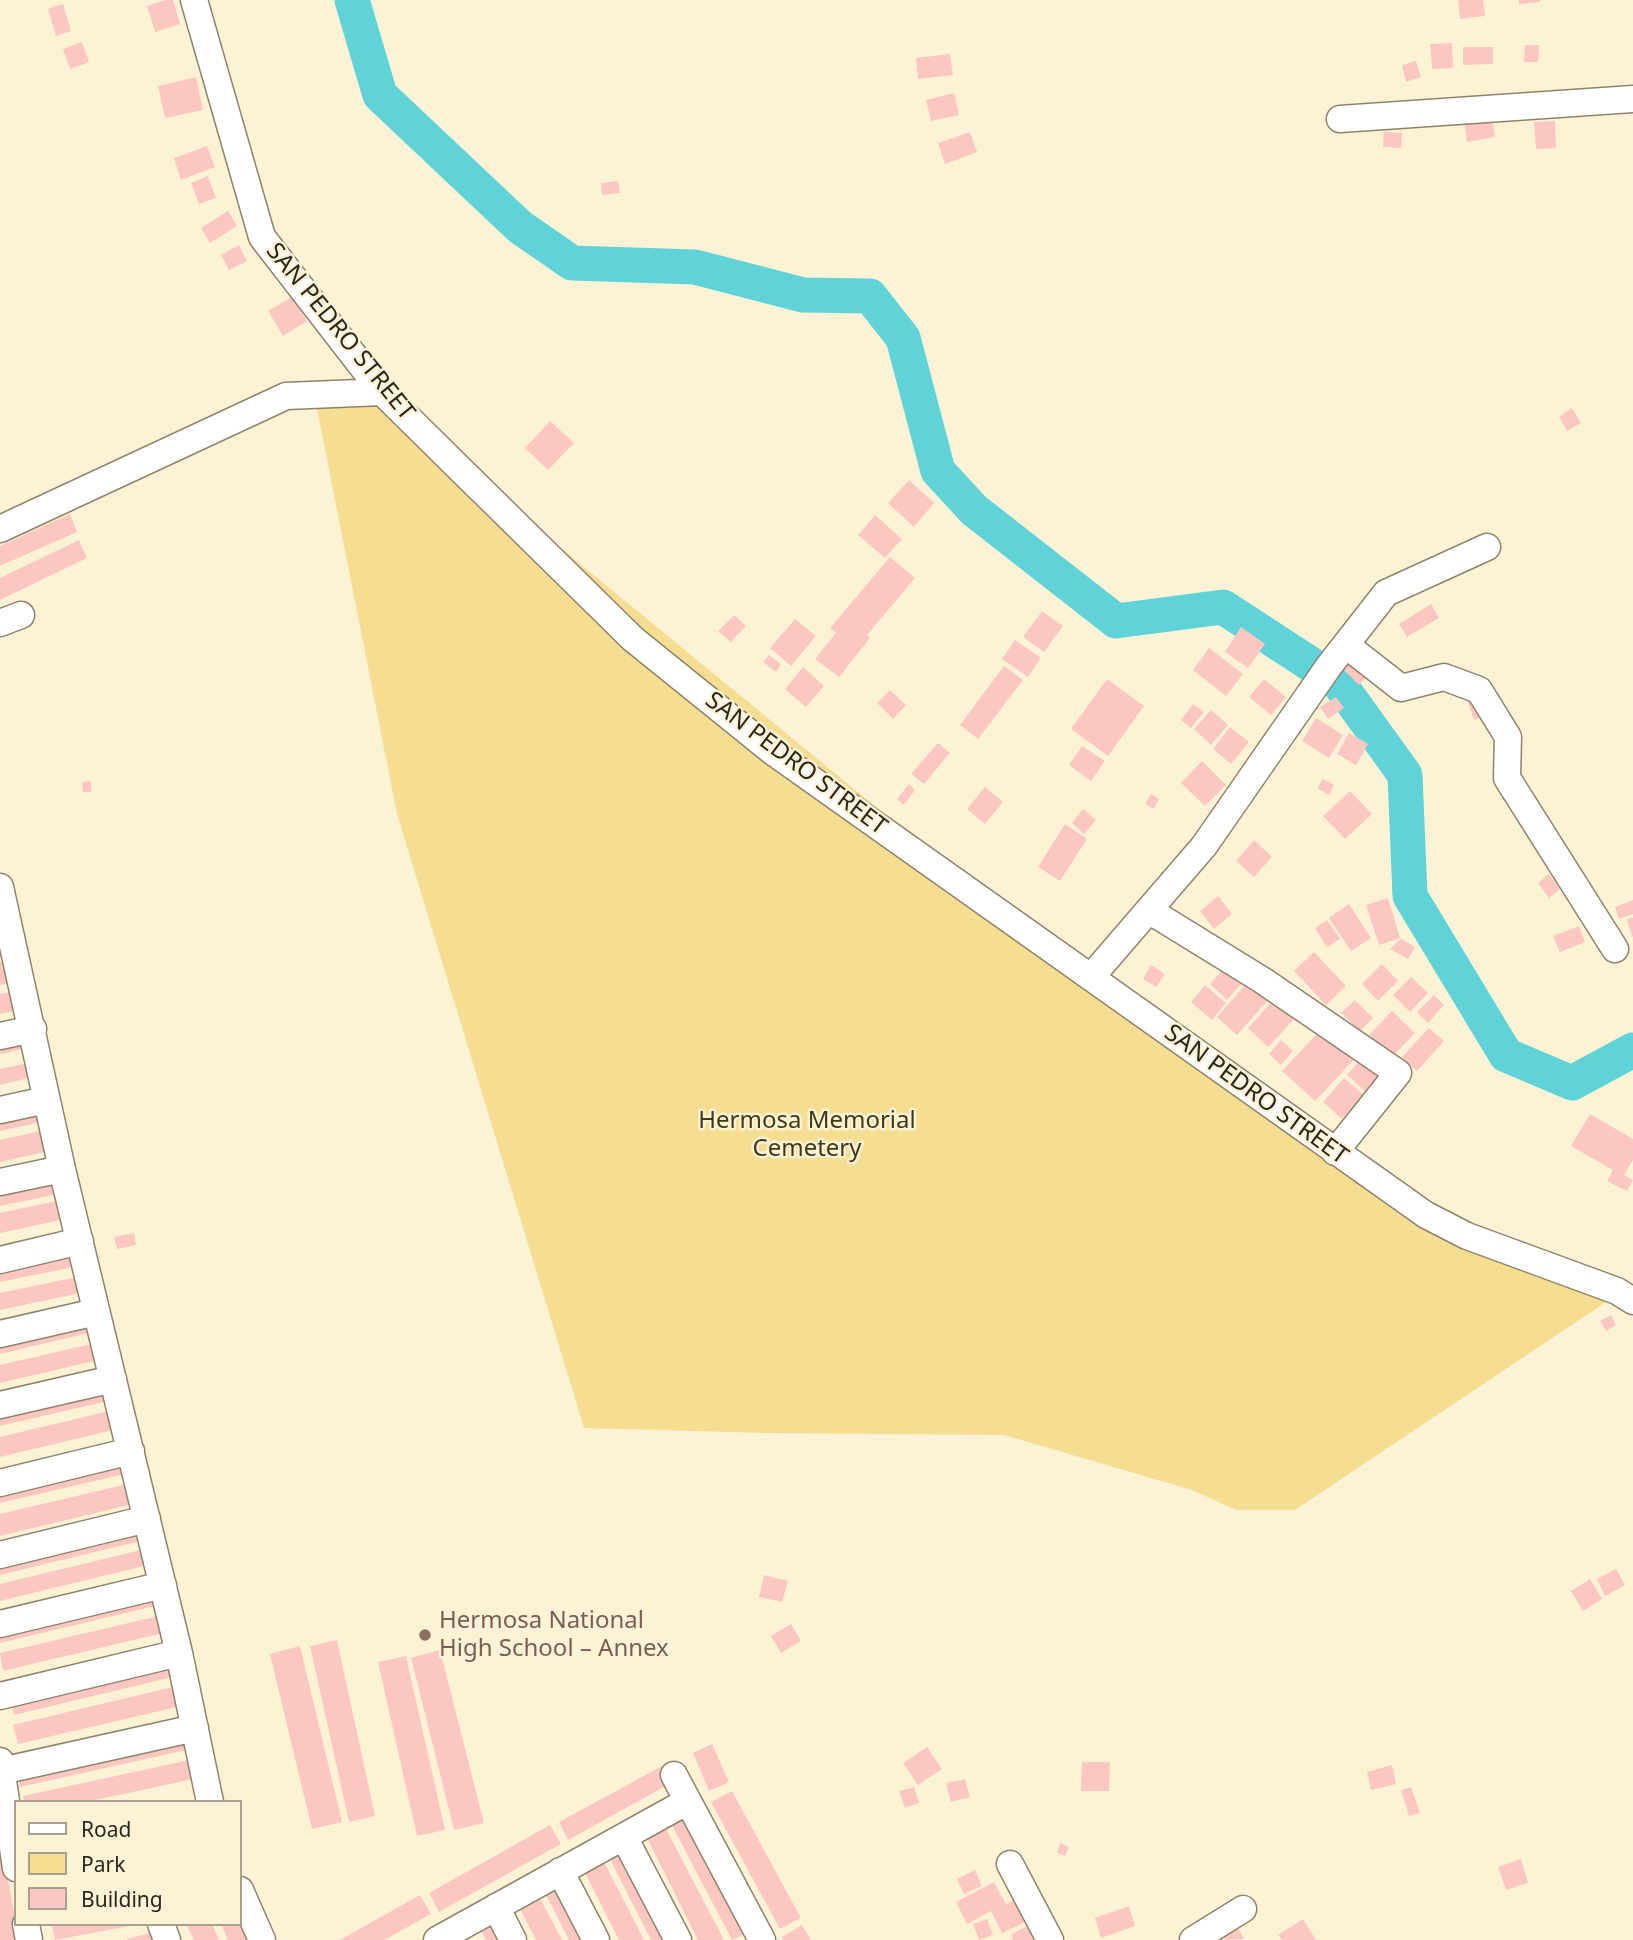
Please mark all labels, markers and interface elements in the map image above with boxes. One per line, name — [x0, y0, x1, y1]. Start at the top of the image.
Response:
street label: SAN PEDRO STREET — [260, 238, 420, 426]
street label: SAN PEDRO STREET — [700, 686, 892, 842]
street label: SAN PEDRO STREET — [1159, 1019, 1353, 1171]
park label: Hermosa Memorial Cemetery — [698, 1107, 916, 1163]
place label: Hermosa National High School – Annex — [439, 1607, 669, 1663]
marker: Hermosa National High School – Annex — [417, 1627, 433, 1643]
legend — [14, 1800, 242, 1926]
text: Road — [81, 1815, 131, 1843]
text: Park — [81, 1850, 125, 1878]
text: Building — [81, 1885, 163, 1913]

